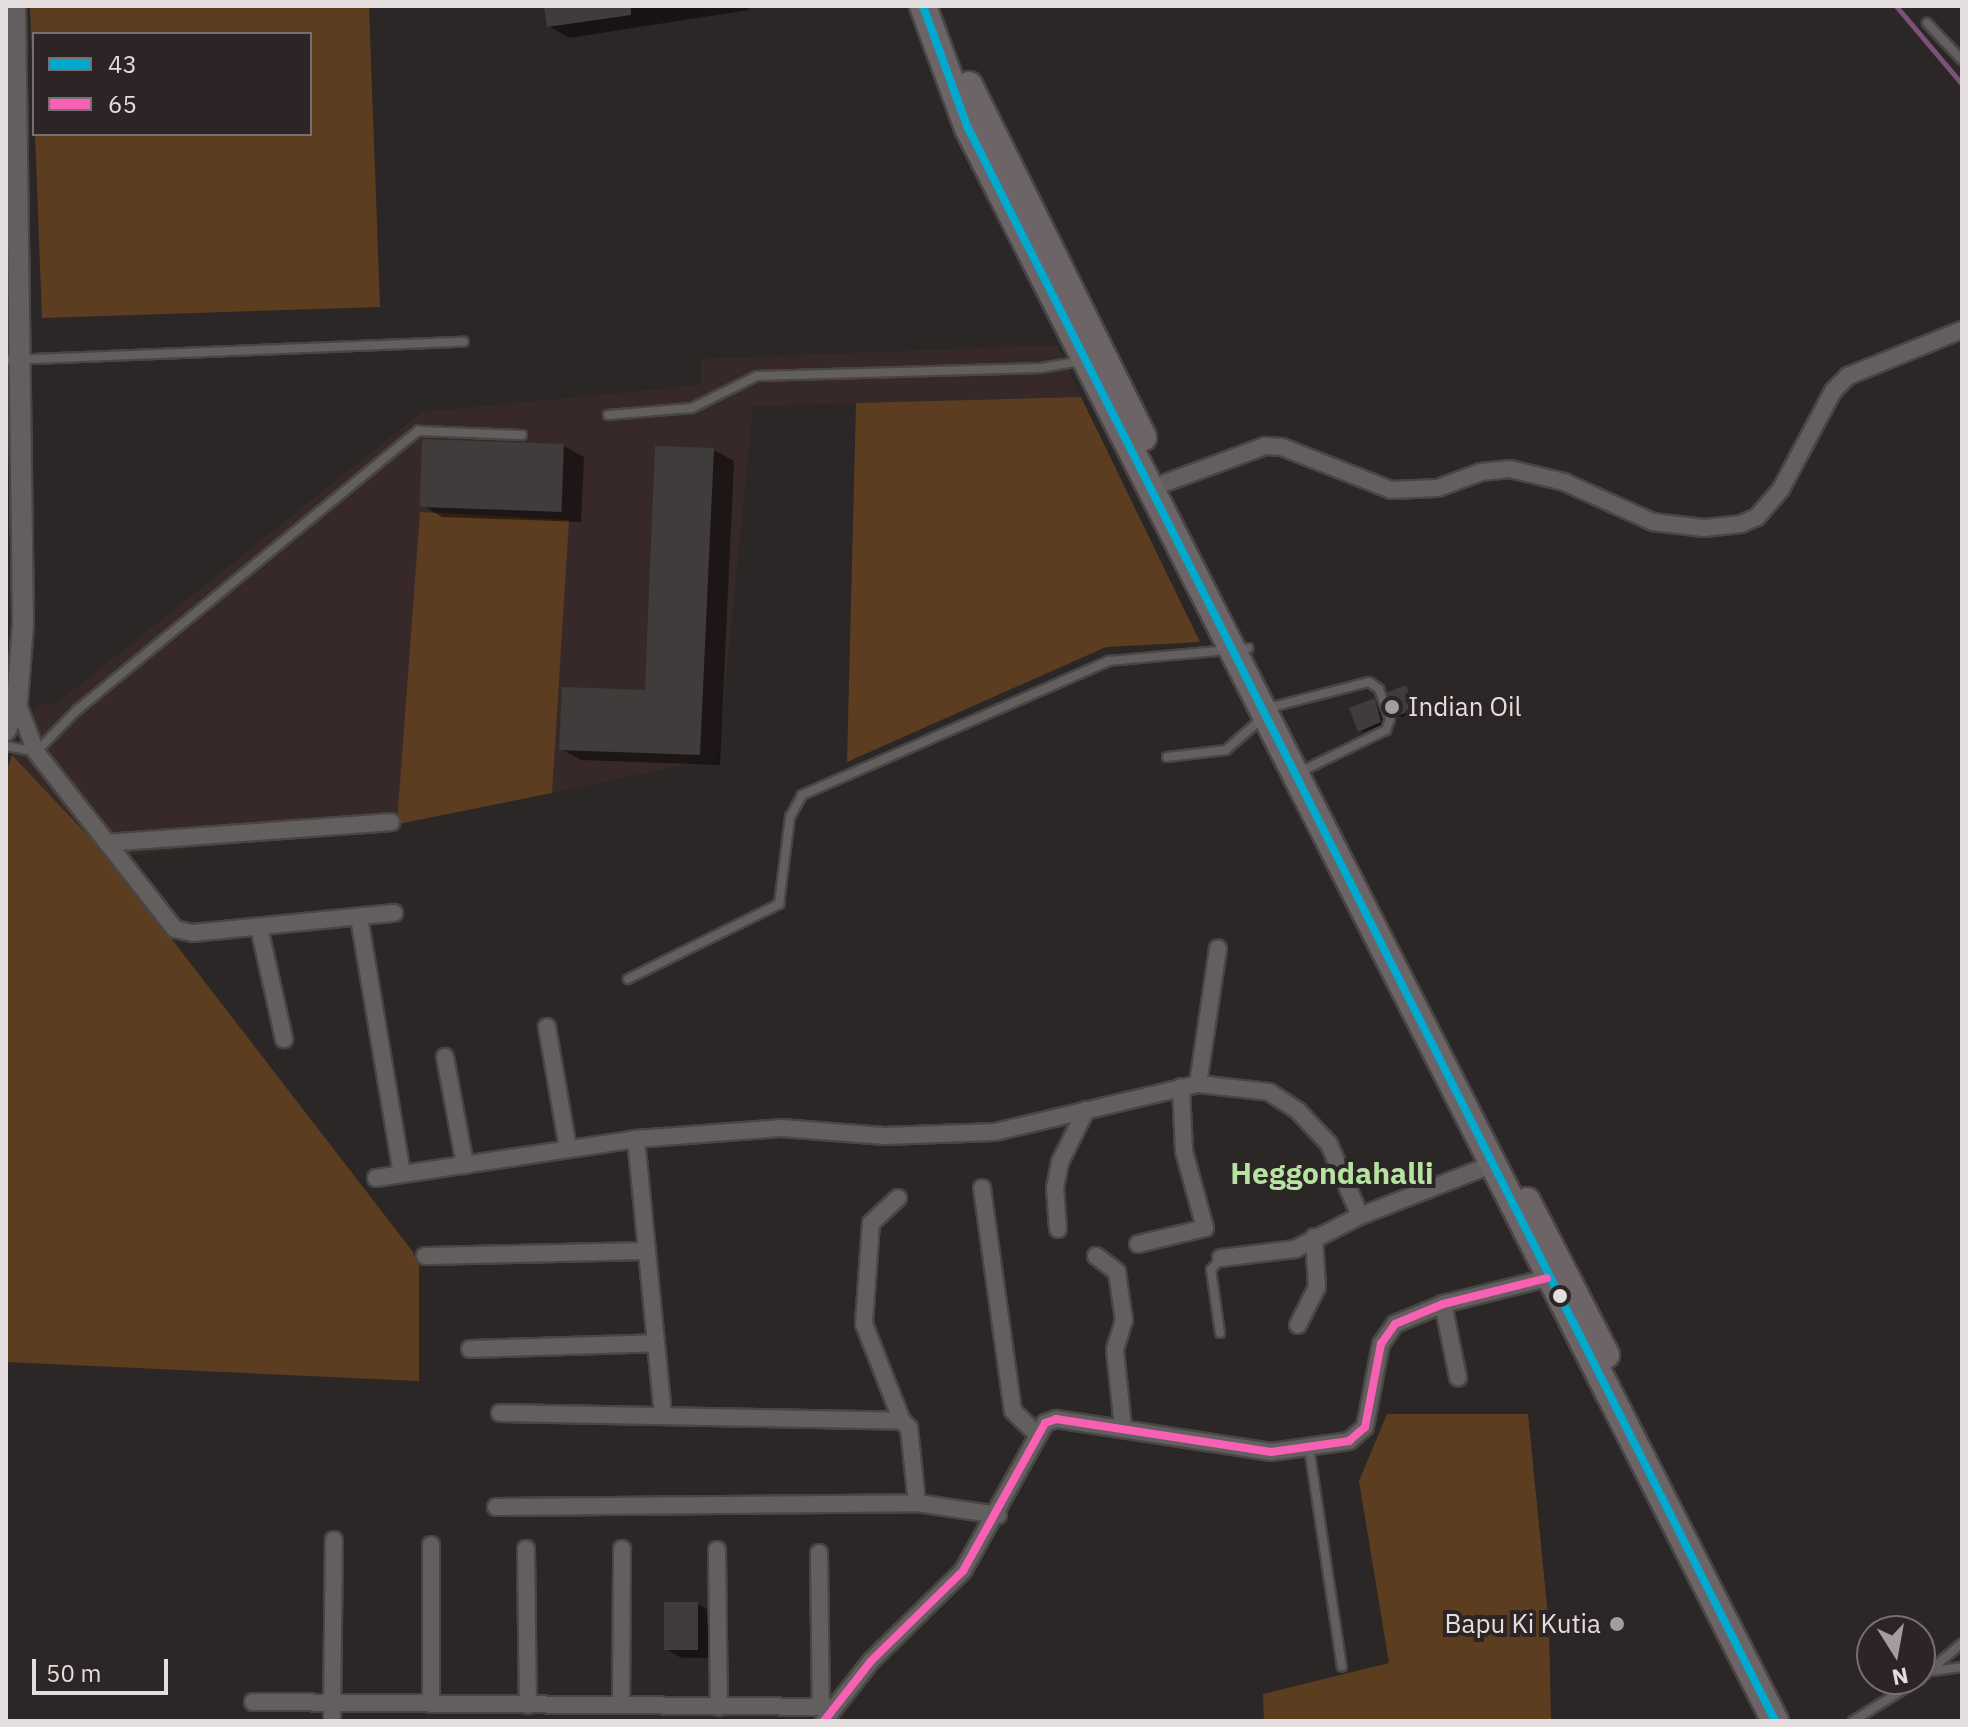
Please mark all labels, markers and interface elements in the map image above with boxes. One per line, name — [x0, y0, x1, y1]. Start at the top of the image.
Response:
legend — [32, 32, 312, 136]
text: 43 — [108, 48, 137, 80]
text: 65 — [108, 88, 137, 120]
place label: Indian Oil — [1408, 691, 1522, 723]
marker: Indian Oil — [1383, 698, 1401, 716]
district label: Heggondahalli — [1230, 1155, 1434, 1191]
unlabelled marker — [1552, 1288, 1568, 1304]
place label: Bapu Ki Kutia — [1445, 1608, 1601, 1640]
marker: Bapu Ki Kutia — [1608, 1615, 1626, 1633]
north arrow — [1856, 1615, 1936, 1695]
scale bar — [36, 1643, 172, 1693]
text: 50 m — [46, 1657, 101, 1689]
text: N — [1890, 1661, 1911, 1693]

